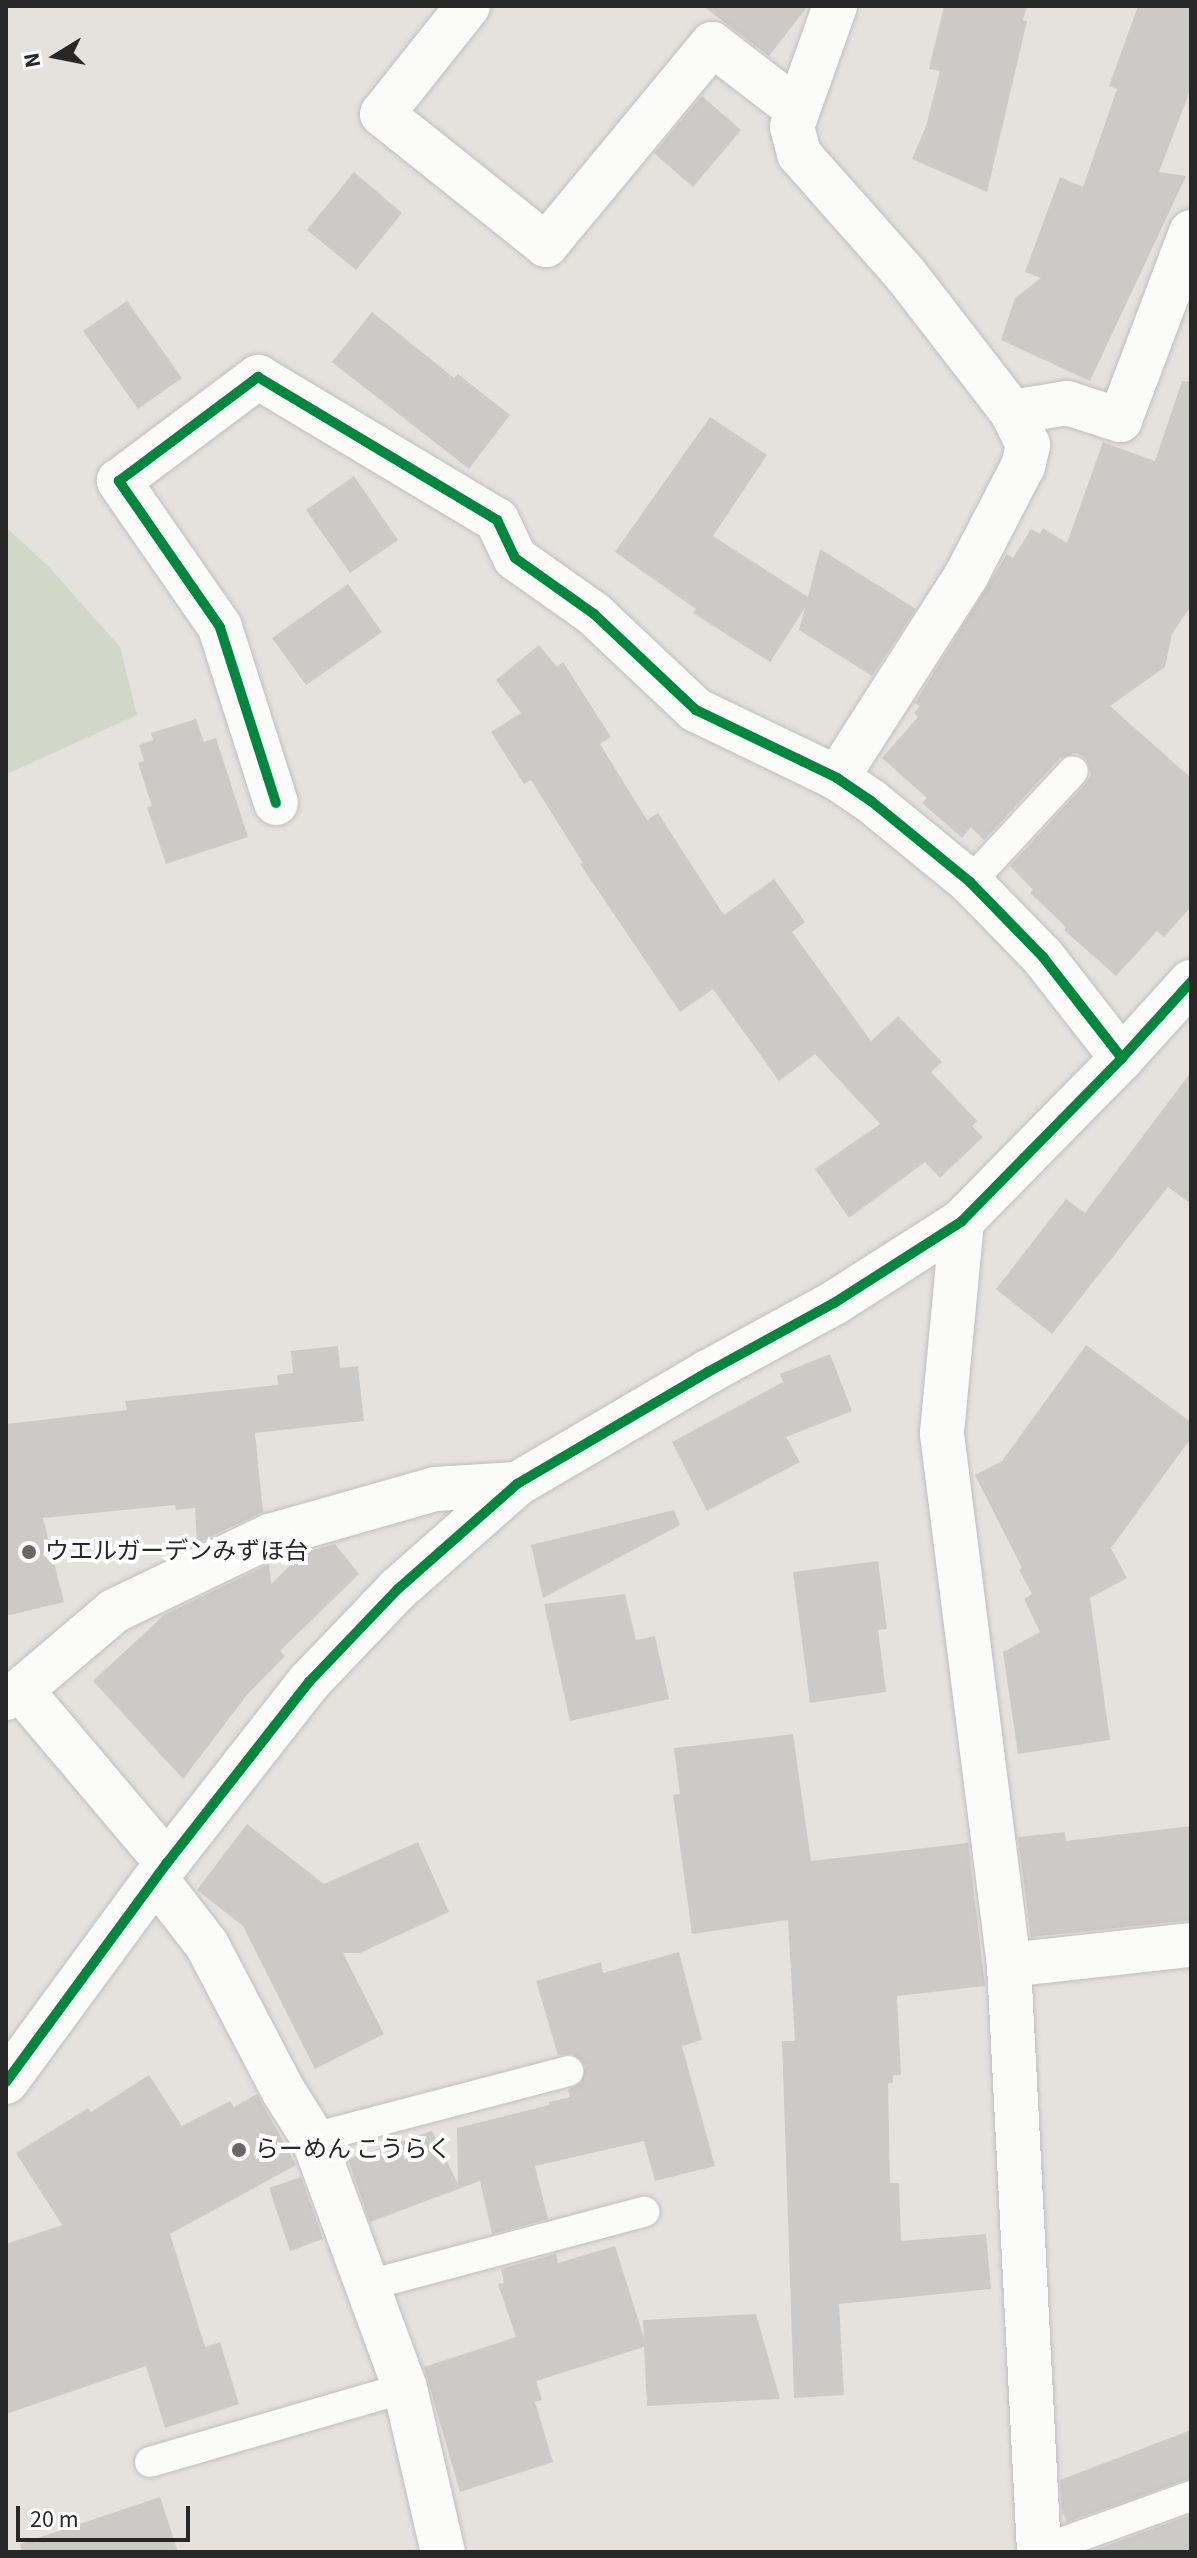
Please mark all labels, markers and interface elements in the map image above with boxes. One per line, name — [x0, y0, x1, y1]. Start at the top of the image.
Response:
north arrow — [16, 16, 96, 96]
text: N — [15, 50, 49, 70]
place label: ウエルガーデンみずほ台 — [45, 1538, 309, 1566]
marker: ウエルガーデンみずほ台 — [20, 1543, 38, 1561]
place label: らーめん こうらく — [255, 2136, 452, 2164]
marker: らーめん こうらく — [230, 2141, 248, 2159]
scale bar — [20, 2490, 194, 2540]
text: 20 m — [30, 2502, 79, 2537]

